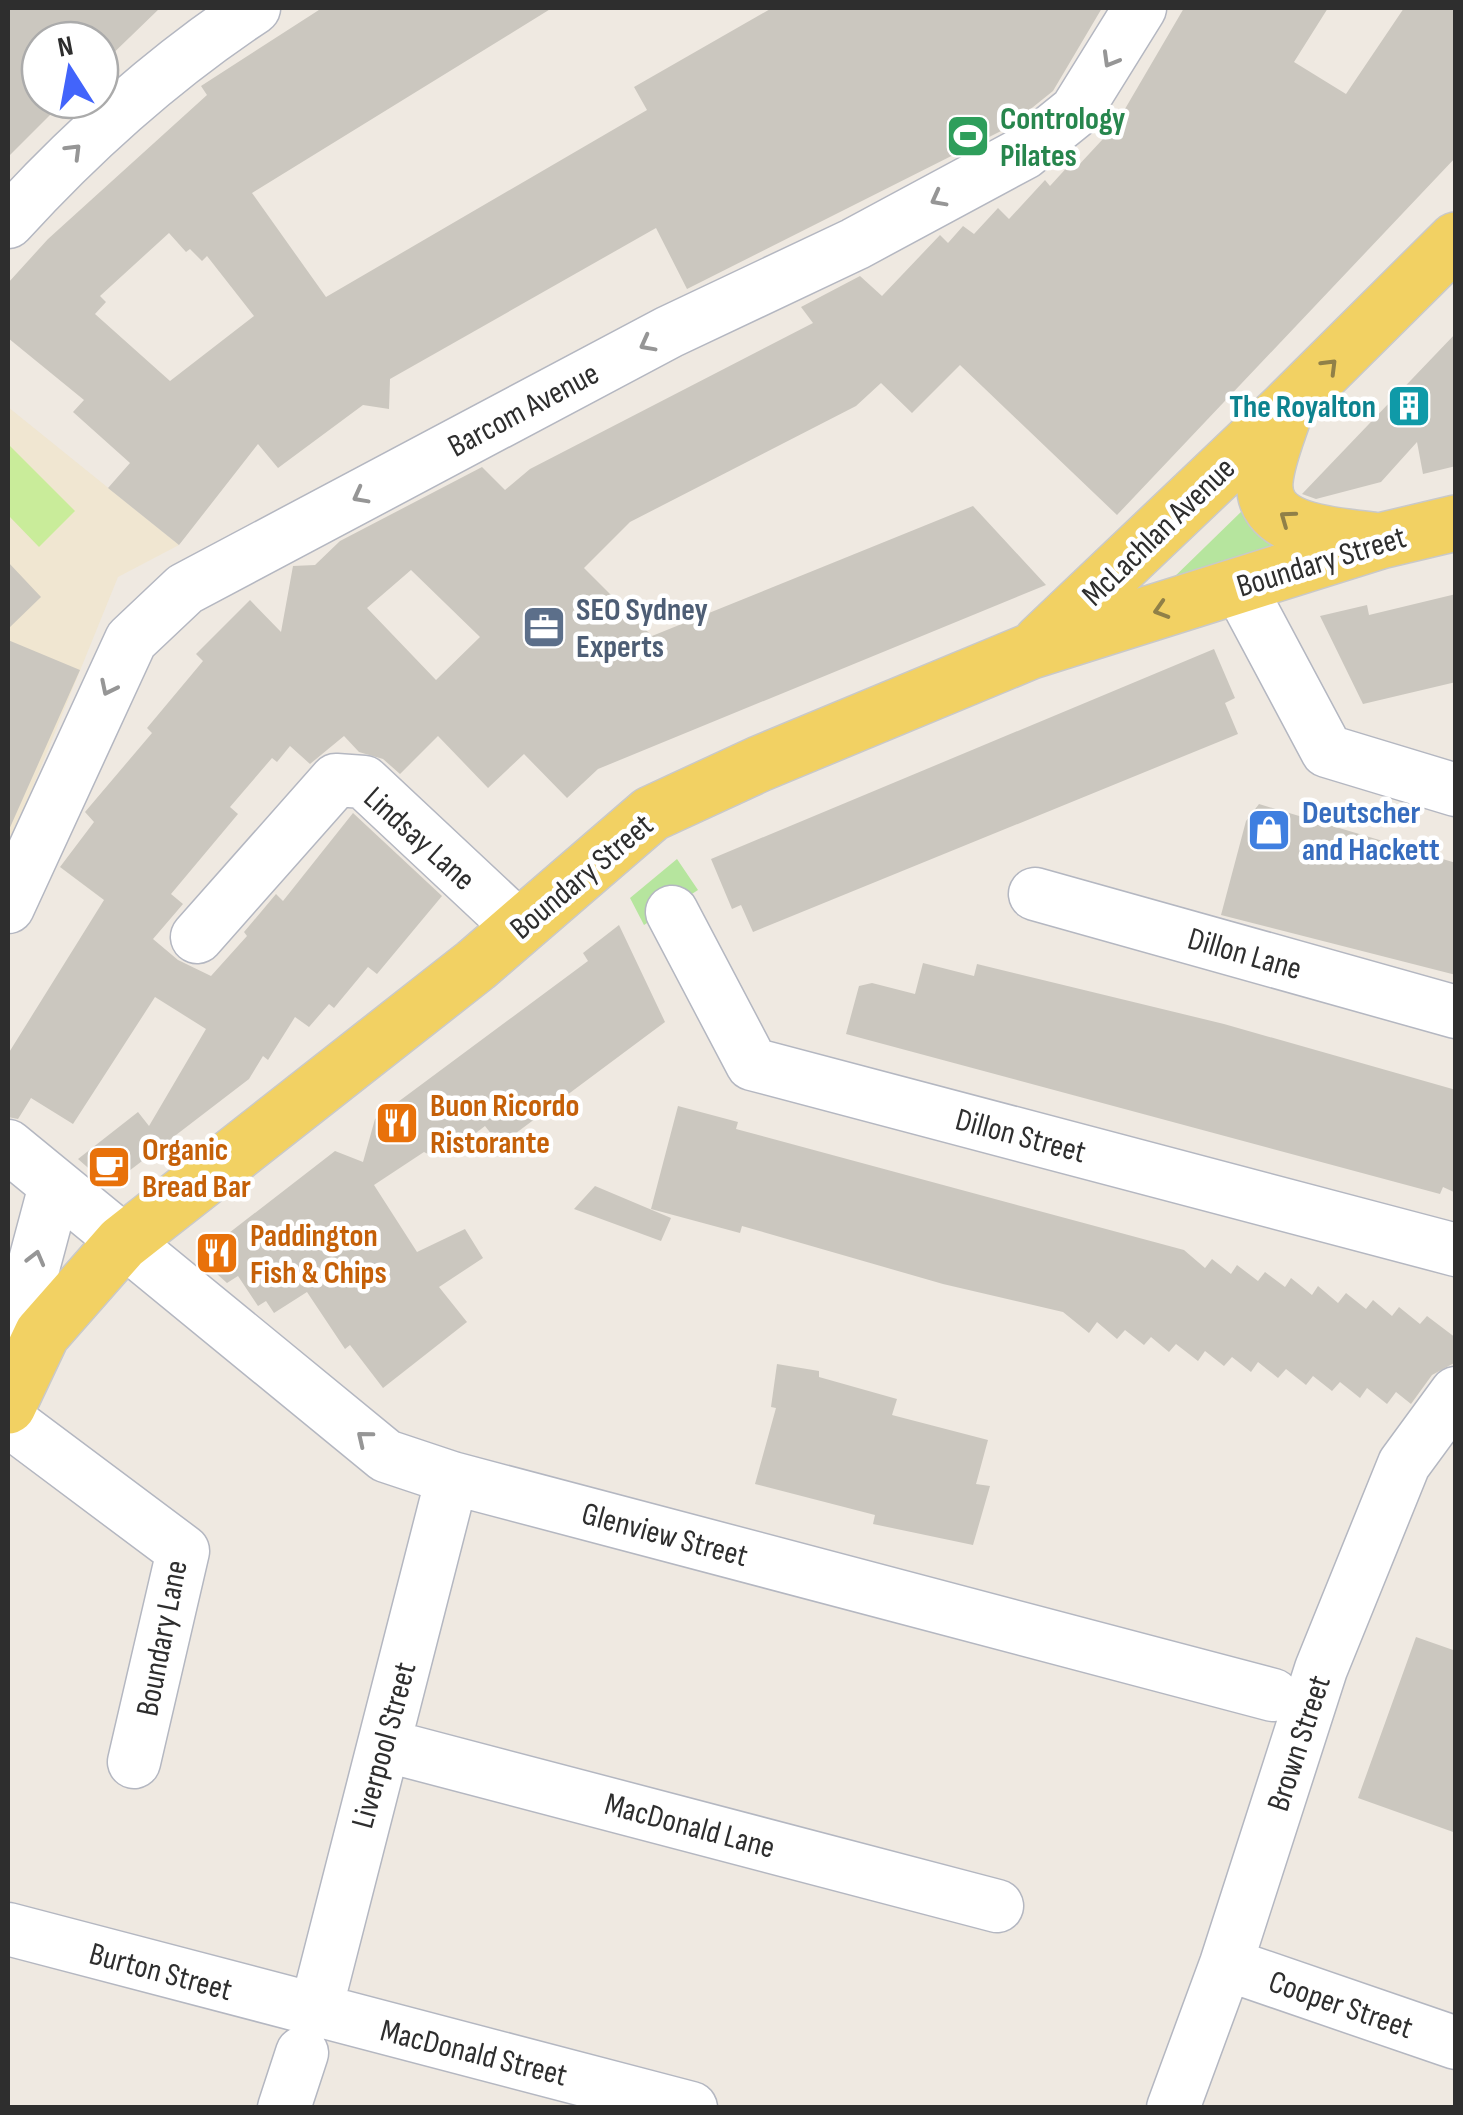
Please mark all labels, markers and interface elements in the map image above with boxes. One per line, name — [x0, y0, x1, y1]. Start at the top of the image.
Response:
north arrow — [20, 20, 120, 120]
text: N — [55, 29, 76, 65]
one-way arrow — [1103, 49, 1123, 67]
place label: Contrology Pilates — [1000, 100, 1125, 176]
sports icon: Contrology Pilates — [945, 113, 991, 159]
one-way arrow — [63, 145, 81, 163]
one-way arrow — [930, 187, 948, 206]
one-way arrow — [639, 332, 657, 351]
street label: Barcom Avenue — [442, 354, 606, 466]
one-way arrow — [1318, 360, 1336, 378]
building icon: The Royalton — [1386, 383, 1432, 429]
place label: The Royalton — [1229, 388, 1376, 427]
street label: McLachlan Avenue — [1074, 449, 1244, 615]
one-way arrow — [352, 483, 370, 503]
one-way arrow — [1280, 512, 1299, 530]
street label: Boundary Street — [1232, 518, 1411, 607]
place label: SEO Sydney Experts — [576, 591, 708, 667]
one-way arrow — [1153, 598, 1170, 619]
office icon: SEO Sydney Experts — [521, 604, 567, 650]
one-way arrow — [101, 678, 121, 696]
street label: Lindsay Lane — [355, 779, 483, 899]
place label: Deutscher and Hackett — [1302, 794, 1440, 870]
street label: Boundary Street — [503, 806, 661, 948]
shop icon: Deutscher and Hackett — [1246, 807, 1292, 853]
street label: Dillon Lane — [1183, 920, 1306, 989]
place label: Buon Ricordo Ristorante — [430, 1087, 579, 1163]
restaurant icon: Buon Ricordo Ristorante — [374, 1100, 420, 1146]
street label: Dillon Street — [951, 1100, 1090, 1173]
place label: Organic Bread Bar — [142, 1131, 251, 1207]
cafe icon: Organic Bread Bar — [86, 1144, 132, 1190]
place label: Paddington Fish & Chips — [250, 1217, 387, 1293]
restaurant icon: Paddington Fish & Chips — [194, 1230, 240, 1276]
one-way arrow — [24, 1250, 45, 1267]
one-way arrow — [358, 1432, 376, 1450]
street label: Glenview Street — [577, 1495, 752, 1576]
street label: Boundary Lane — [128, 1557, 197, 1719]
street label: Liverpool Street — [344, 1658, 425, 1833]
street label: Brown Street — [1259, 1671, 1340, 1816]
street label: MacDonald Lane — [600, 1785, 779, 1868]
street label: Burton Street — [85, 1935, 236, 2010]
street label: Cooper Street — [1263, 1963, 1418, 2048]
street label: MacDonald Street — [376, 2011, 571, 2095]

